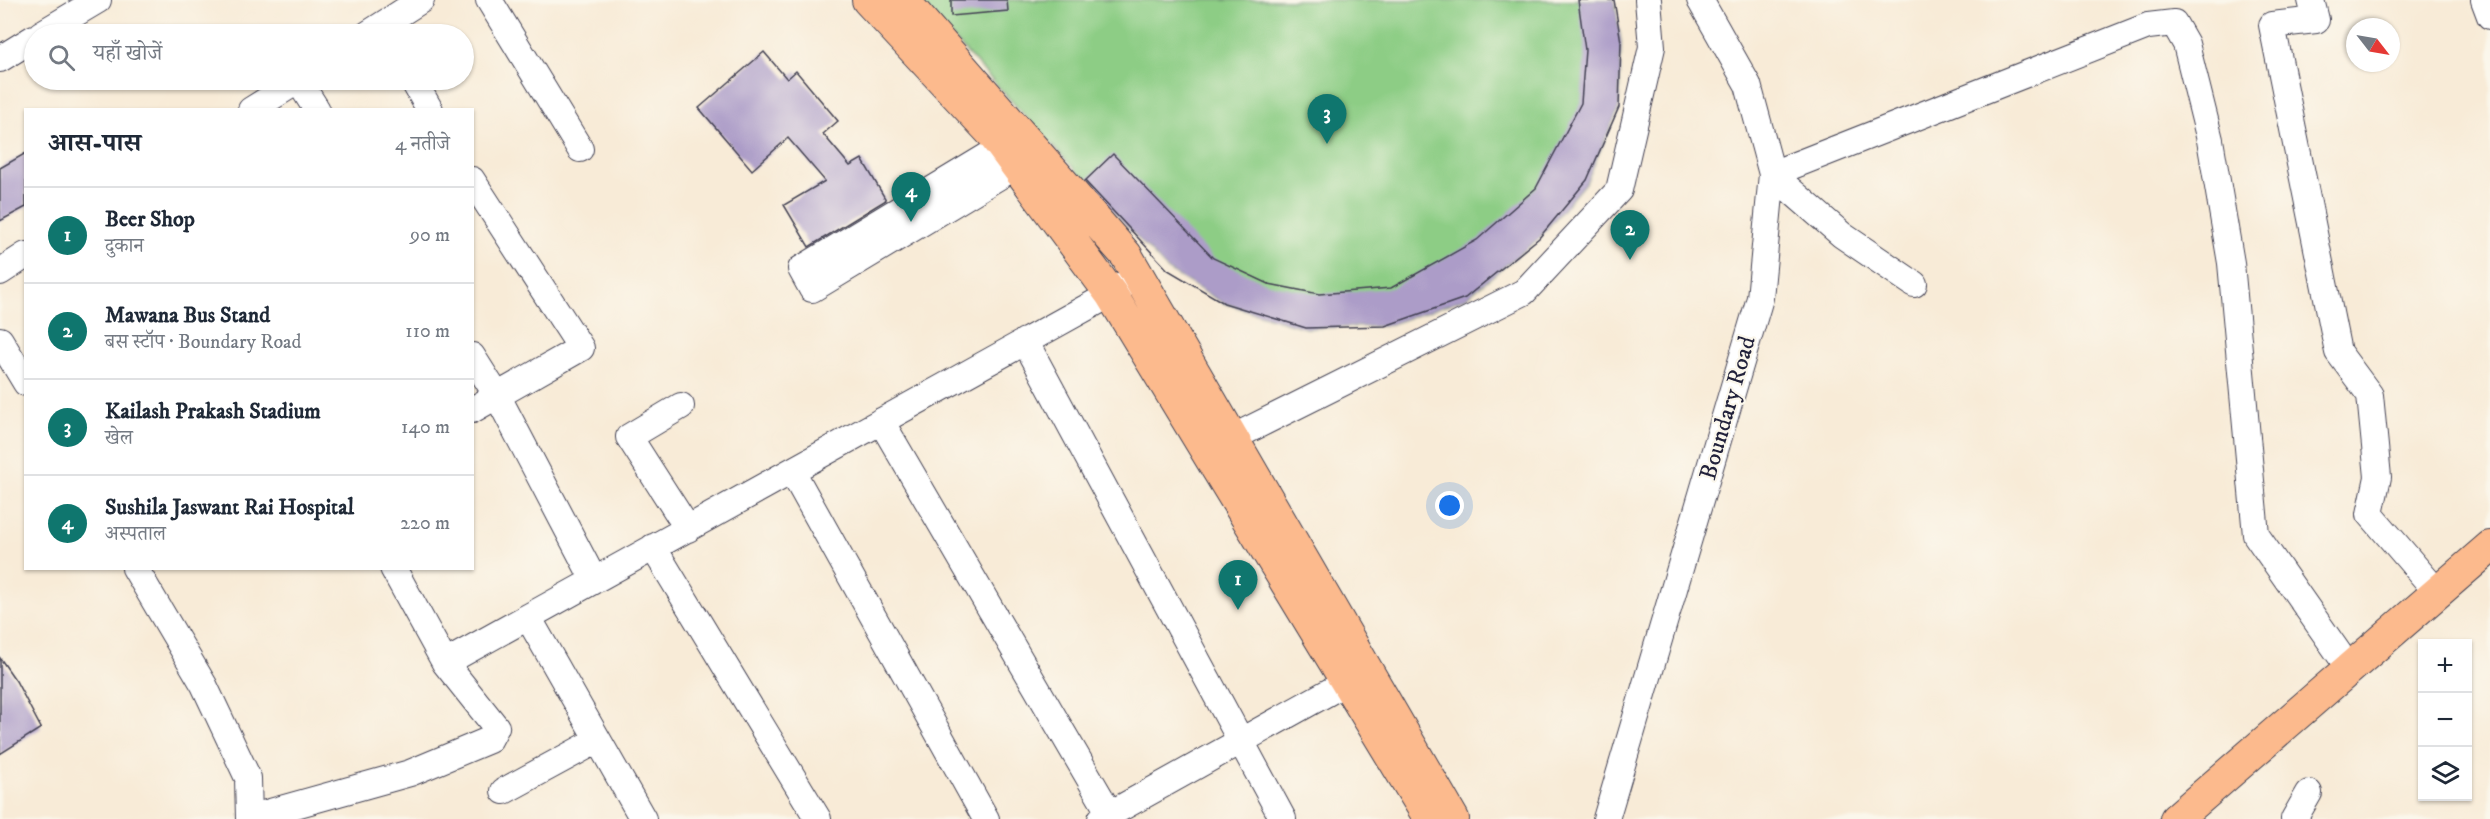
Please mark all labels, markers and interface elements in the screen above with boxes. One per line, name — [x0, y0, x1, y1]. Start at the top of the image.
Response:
north arrow — [2346, 18, 2400, 72]
search box — [24, 24, 474, 90]
text: यहाँ खोजें — [93, 40, 162, 67]
icon: search — [45, 41, 78, 74]
pin: 3 — [1308, 94, 1346, 144]
text: आस-पास — [48, 127, 141, 160]
text: 4 नतीजे — [395, 132, 450, 157]
pin: 4 — [892, 172, 930, 222]
text: Beer Shop — [105, 206, 195, 233]
pin: 2 — [1610, 210, 1650, 260]
text: 1 — [64, 223, 71, 248]
text: 90 m — [410, 223, 450, 248]
text: दुकान — [105, 234, 144, 259]
text: Mawana Bus Stand — [105, 302, 270, 329]
text: 2 — [63, 319, 72, 344]
text: 110 m — [405, 319, 450, 344]
text: बस स्टॉप · Boundary Road — [105, 330, 302, 355]
street label: Boundary Road — [1693, 333, 1763, 483]
text: Kailash Prakash Stadium — [105, 398, 321, 425]
text: 3 — [64, 415, 71, 440]
text: 140 m — [401, 415, 450, 440]
text: खेल — [105, 426, 133, 451]
your location — [1435, 491, 1464, 520]
text: Sushila Jaswant Rai Hospital — [105, 494, 354, 521]
text: 4 — [62, 511, 73, 536]
text: 220 m — [400, 511, 450, 536]
text: अस्पताल — [105, 522, 166, 547]
pin: 1 — [1218, 560, 1258, 610]
map controls — [2418, 639, 2472, 801]
button: + — [2418, 639, 2472, 693]
button: − — [2418, 693, 2472, 747]
button: layers — [2418, 747, 2472, 801]

